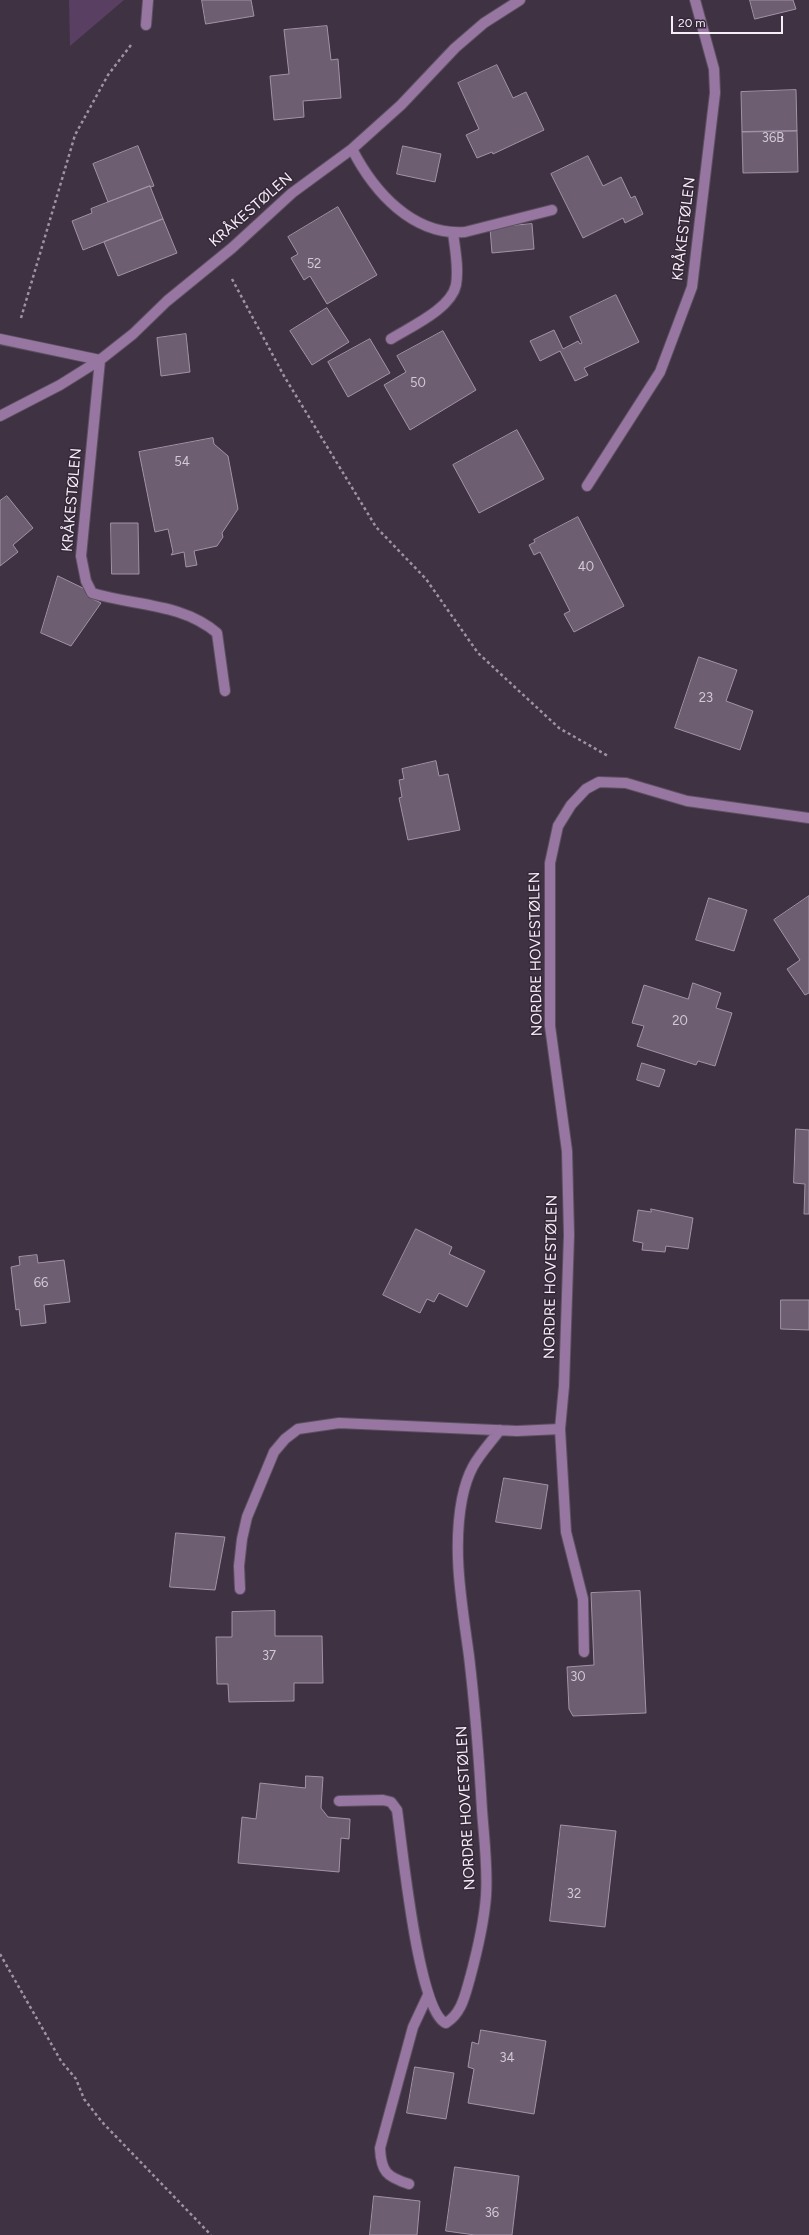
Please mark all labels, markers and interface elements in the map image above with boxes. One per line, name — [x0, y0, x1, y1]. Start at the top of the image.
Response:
scale bar — [673, 8, 785, 34]
text: 20 m — [678, 16, 706, 30]
house number: 36B — [762, 130, 784, 146]
street label: KRÅKESTØLEN — [206, 169, 296, 251]
street label: KRÅKESTØLEN — [669, 176, 699, 282]
house number: 52 — [307, 256, 321, 272]
house number: 50 — [410, 375, 426, 391]
street label: KRÅKESTØLEN — [58, 447, 86, 553]
house number: 54 — [174, 454, 190, 470]
house number: 40 — [578, 559, 594, 575]
house number: 23 — [699, 690, 713, 706]
street label: NORDRE HOVESTØLEN — [526, 872, 546, 1036]
house number: 20 — [672, 1013, 688, 1029]
street label: NORDRE HOVESTØLEN — [541, 1195, 561, 1359]
house number: 66 — [34, 1275, 48, 1291]
house number: 37 — [262, 1648, 276, 1664]
house number: 30 — [570, 1669, 586, 1685]
street label: NORDRE HOVESTØLEN — [453, 1725, 479, 1891]
house number: 32 — [567, 1886, 581, 1902]
house number: 34 — [499, 2050, 515, 2066]
house number: 36 — [485, 2205, 499, 2221]

